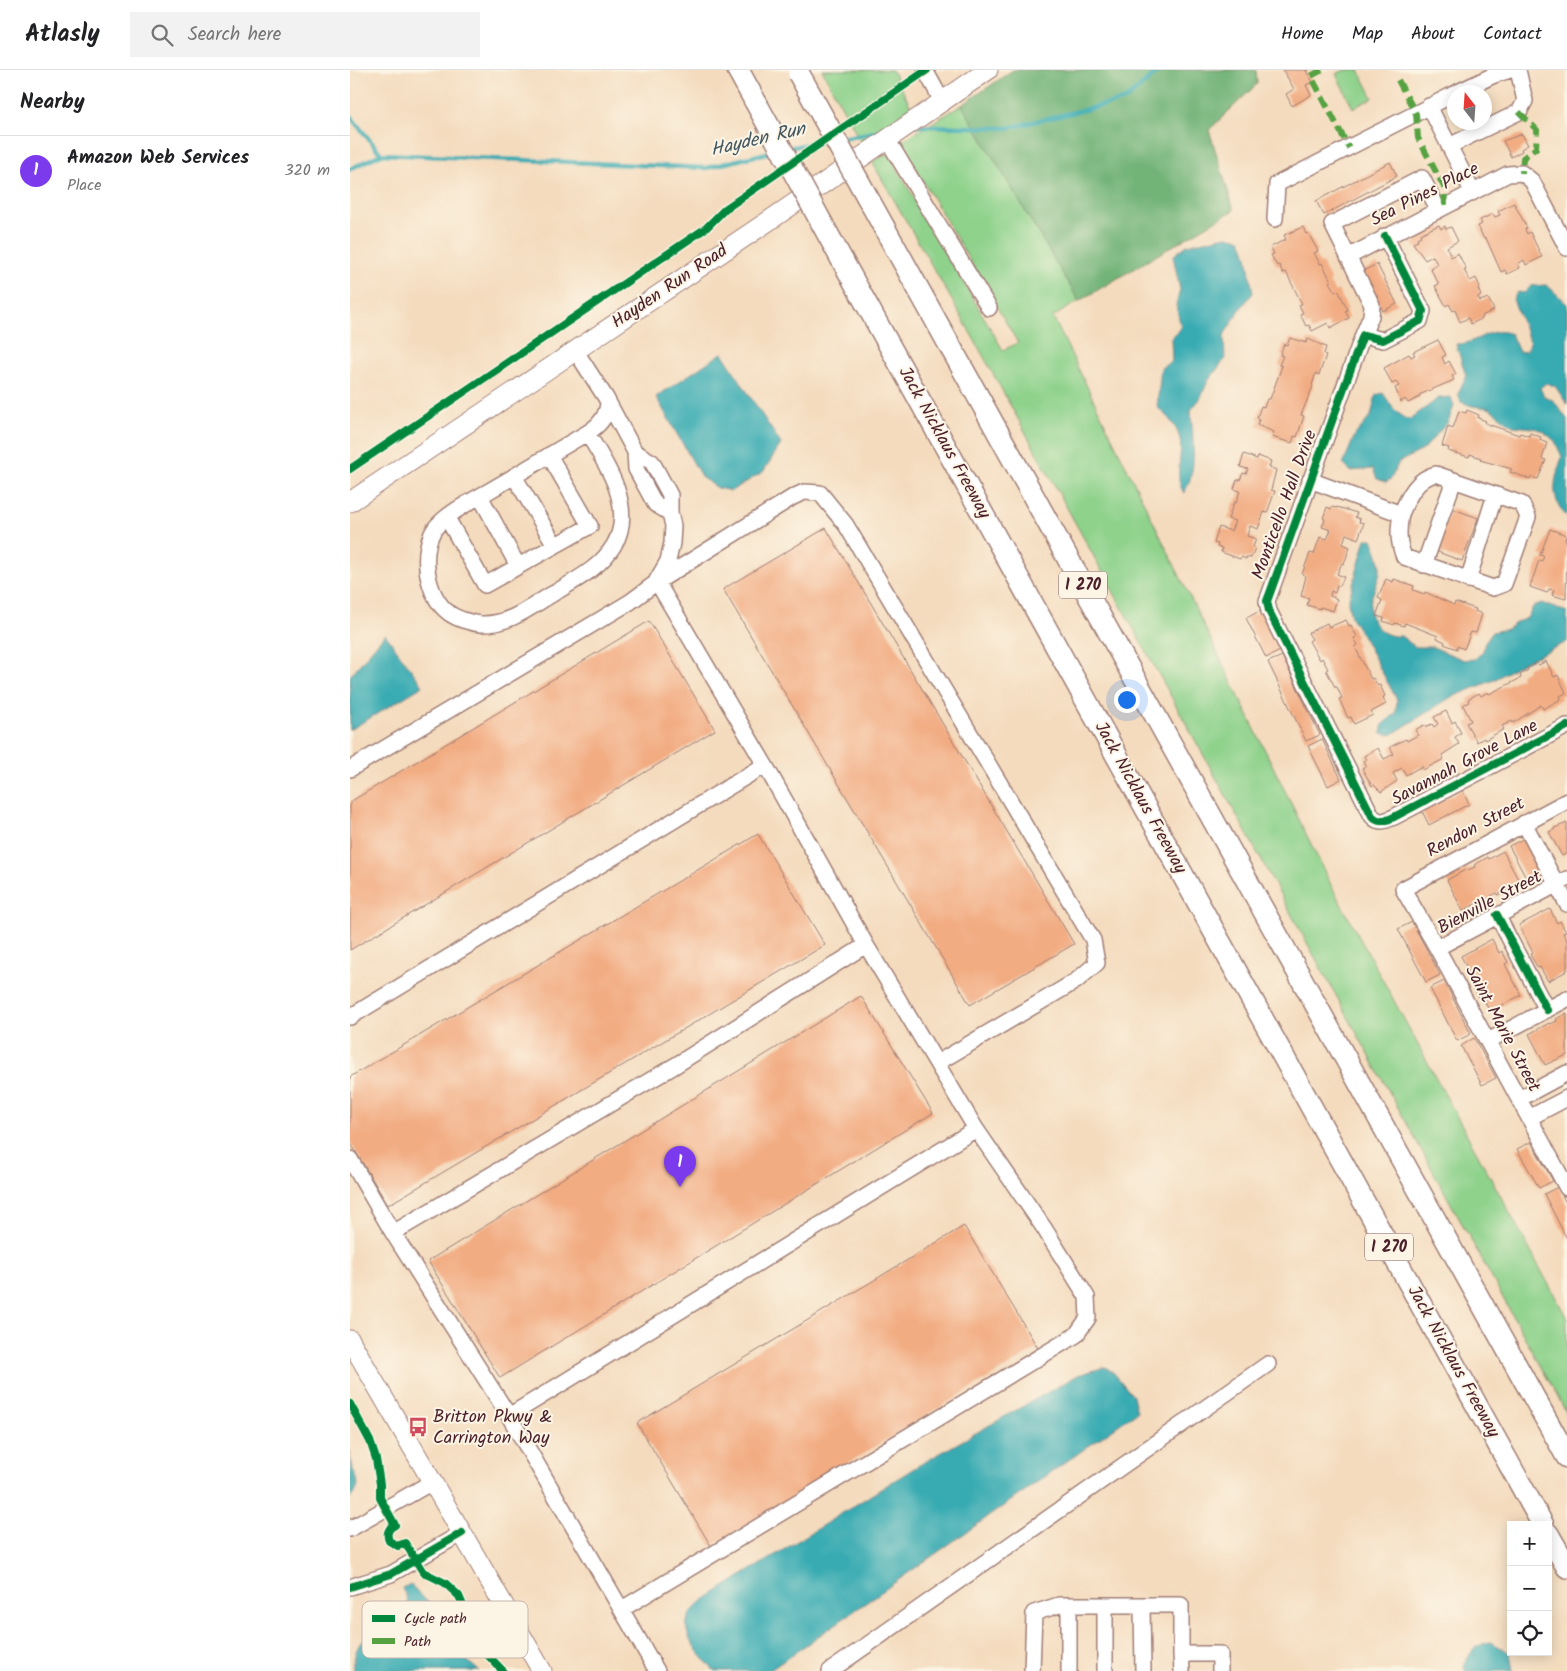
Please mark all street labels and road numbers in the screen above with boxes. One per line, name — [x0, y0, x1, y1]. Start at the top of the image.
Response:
street label: Sea Pines Place — [1366, 155, 1484, 235]
street label: Hayden Run Road — [606, 237, 735, 337]
street label: Jack Nicklaus Freeway — [890, 361, 998, 525]
street label: Monticello Hall Drive — [1244, 426, 1326, 584]
road number: I 270 — [1059, 572, 1107, 598]
street label: Savannah Grove Lane — [1386, 712, 1544, 814]
street label: Jack Nicklaus Freeway — [1086, 716, 1194, 880]
street label: Rendon Street — [1422, 789, 1531, 866]
street label: Bienville Street — [1432, 863, 1549, 943]
street label: Saint Marie Street — [1456, 960, 1548, 1098]
road number: I 270 — [1365, 1234, 1413, 1260]
street label: Jack Nicklaus Freeway — [1399, 1280, 1507, 1444]

